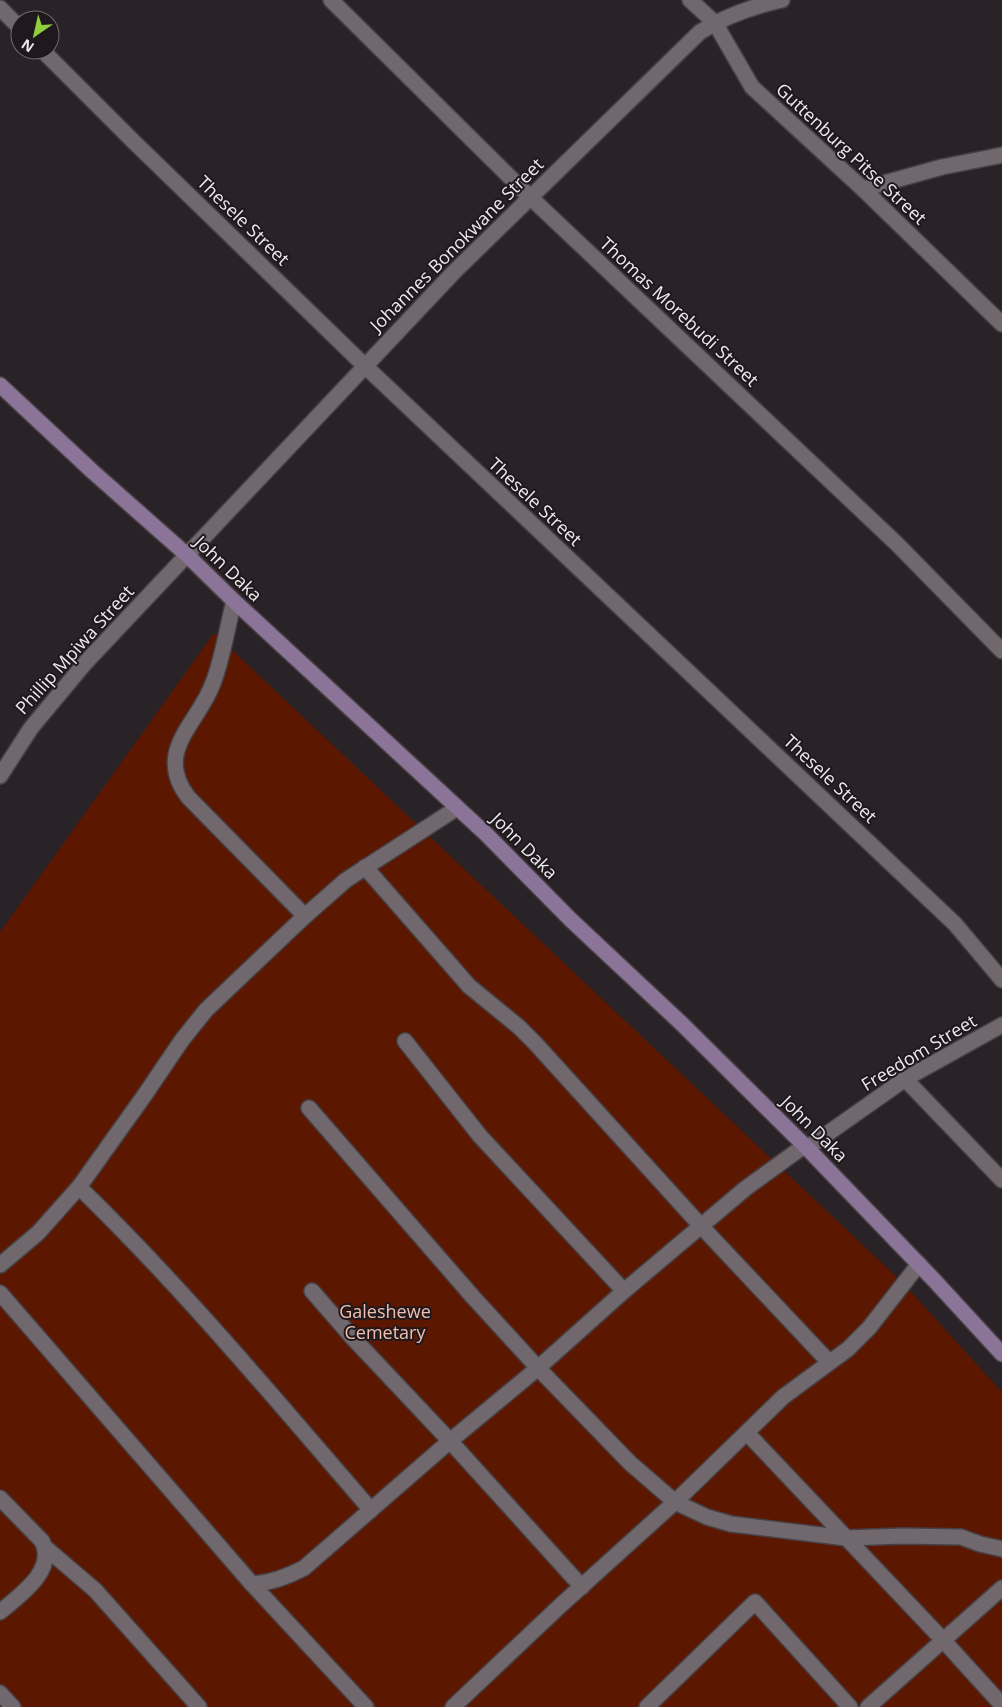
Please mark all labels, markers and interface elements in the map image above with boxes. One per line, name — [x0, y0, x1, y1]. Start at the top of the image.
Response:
north arrow — [10, 10, 60, 60]
text: N — [17, 35, 37, 57]
street label: Guttenburg Pitse Street — [771, 77, 932, 229]
street label: Johannes Bonokwane Street — [363, 152, 548, 338]
street label: Thesele Street — [192, 170, 295, 270]
street label: Thomas Morebudi Street — [595, 231, 764, 391]
street label: Thesele Street — [484, 452, 588, 551]
street label: John Daka — [188, 529, 268, 606]
street label: Phillip Mpiwa Street — [10, 579, 139, 719]
street label: Thesele Street — [779, 729, 883, 828]
street label: John Daka — [485, 805, 563, 884]
street label: Freedom Street — [856, 1008, 981, 1096]
street label: John Daka — [775, 1088, 853, 1167]
park label: Galeshewe Cemetary — [339, 1299, 431, 1344]

